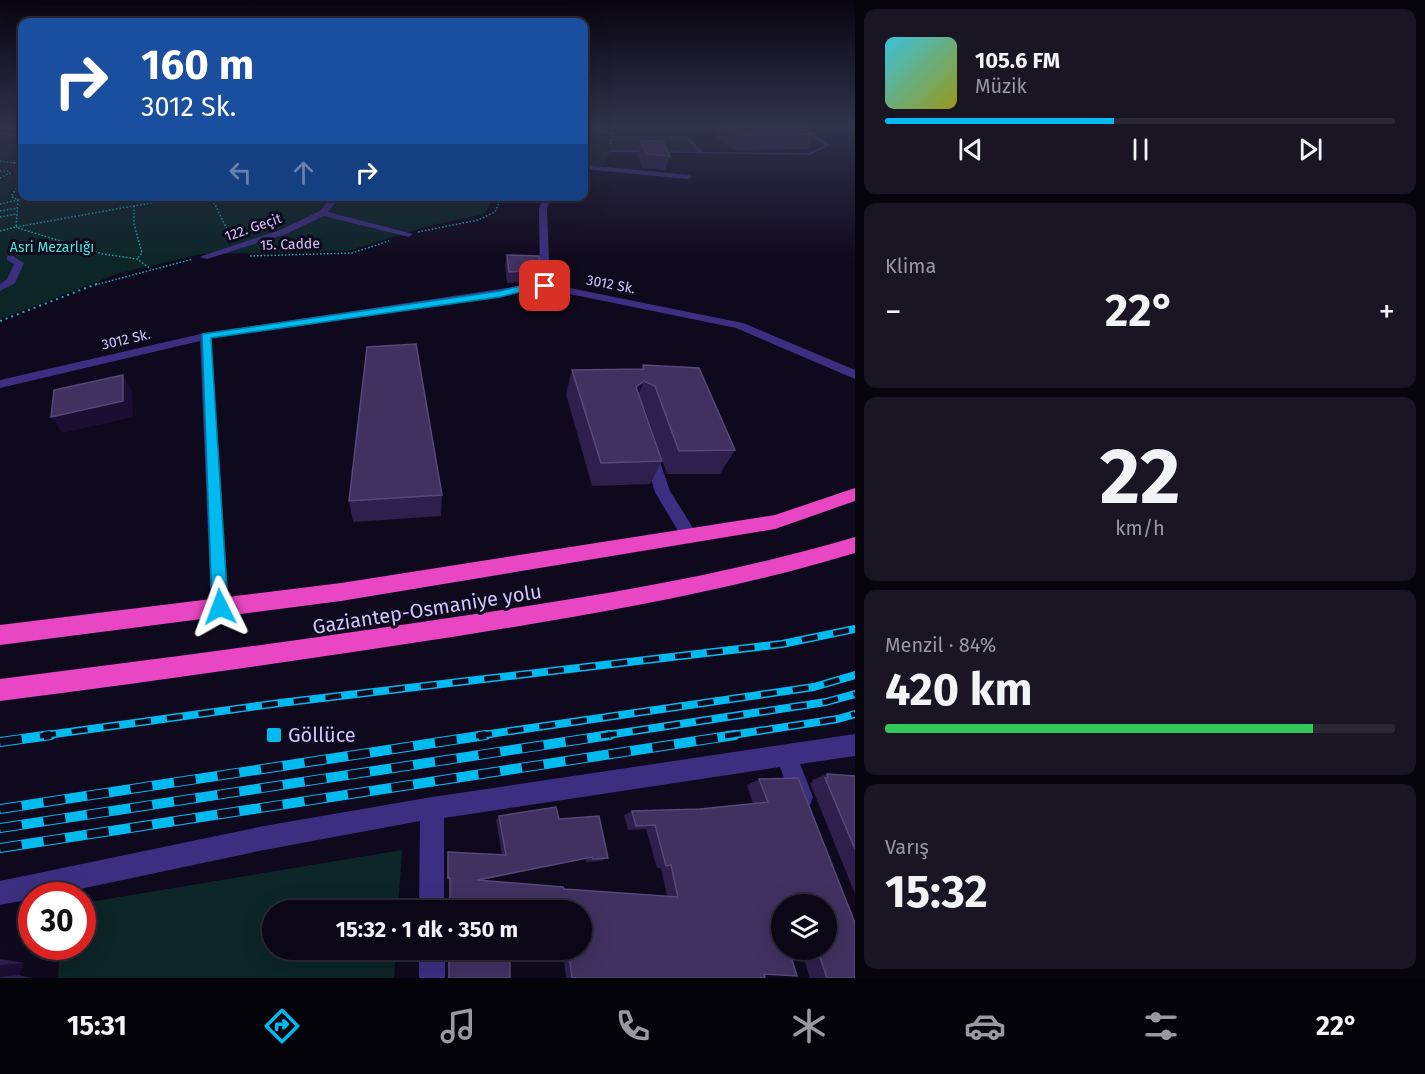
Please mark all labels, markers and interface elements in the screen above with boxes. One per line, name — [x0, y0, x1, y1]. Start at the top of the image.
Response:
text: 160 m — [141, 40, 254, 90]
icon: right — [42, 42, 120, 120]
text: 105.6 FM — [975, 47, 1060, 74]
text: Müzik — [975, 74, 1027, 98]
text: 3012 Sk. — [141, 91, 236, 123]
icon: previous — [954, 133, 987, 166]
icon: pause — [1124, 133, 1157, 166]
icon: next — [1294, 133, 1327, 166]
icon: left — [224, 156, 257, 189]
icon: ahead — [287, 156, 320, 189]
icon: right — [350, 156, 383, 189]
street label: 122. Geçit — [222, 210, 285, 245]
street label: 15. Cadde — [260, 235, 320, 254]
park label: Asri Mezarlığı — [10, 239, 94, 256]
text: Klima — [885, 254, 936, 278]
pin — [519, 260, 570, 311]
icon: arrive — [528, 269, 561, 302]
street label: 3012 Sk. — [585, 271, 637, 298]
text: 22° — [1105, 284, 1175, 338]
text: − — [885, 292, 902, 332]
text: + — [1379, 292, 1395, 332]
street label: 3012 Sk. — [100, 326, 152, 353]
text: 22 — [1100, 430, 1180, 524]
text: km/h — [1115, 516, 1165, 540]
position arrow — [188, 575, 252, 639]
street label: Gaziantep-Osmaniye yolu — [311, 579, 543, 639]
text: Menzil · 84% — [885, 633, 996, 657]
text: 420 km — [885, 663, 1033, 717]
place label: Göllüce — [288, 723, 356, 747]
marker: Göllüce — [265, 726, 283, 744]
text: Varış — [885, 835, 929, 859]
text: 15:32 — [885, 865, 988, 919]
speed limit sign: 30 — [18, 882, 96, 960]
map controls — [771, 894, 837, 960]
button: layers — [771, 894, 837, 960]
text: 15:32 · 1 dk · 350 m — [336, 916, 518, 943]
icon: directions — [261, 1005, 303, 1047]
icon: music — [437, 1005, 479, 1047]
icon: phone — [612, 1005, 654, 1047]
icon: climate — [788, 1005, 830, 1047]
icon: car — [964, 1005, 1006, 1047]
icon: filters — [1140, 1005, 1182, 1047]
text: 15:31 — [67, 1010, 127, 1042]
text: 22° — [1316, 1010, 1358, 1042]

